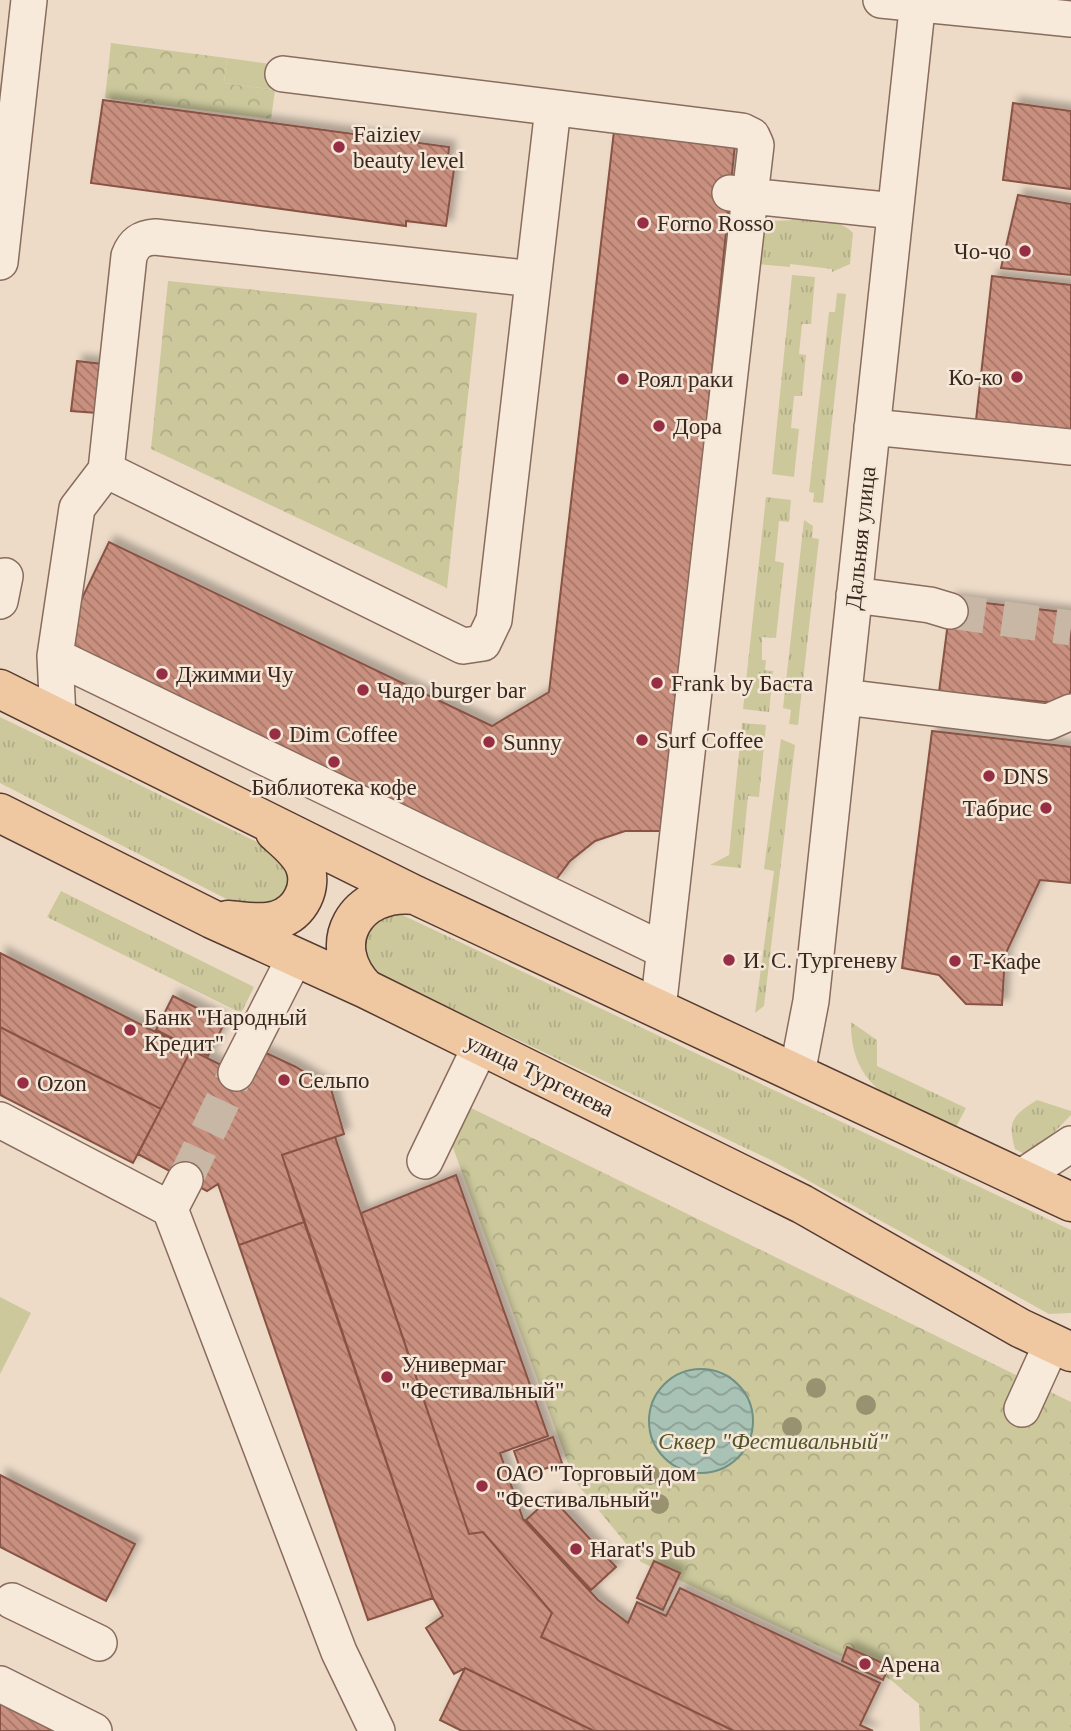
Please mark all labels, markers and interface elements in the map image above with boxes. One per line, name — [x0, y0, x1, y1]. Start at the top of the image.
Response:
place label: Faiziev beauty level — [353, 122, 465, 173]
marker: Faiziev beauty level — [331, 139, 347, 155]
place label: Forno Rosso — [657, 211, 774, 236]
marker: Forno Rosso — [635, 215, 651, 231]
place label: Чо-чо — [954, 239, 1011, 264]
marker: Чо-чо — [1017, 243, 1033, 259]
place label: Ко-ко — [948, 365, 1003, 390]
place label: Роял раки — [637, 367, 733, 392]
marker: Ко-ко — [1009, 369, 1025, 385]
marker: Роял раки — [615, 371, 631, 387]
place label: Дора — [673, 414, 722, 439]
marker: Дора — [651, 418, 667, 434]
street label: Дальняя улица — [841, 465, 880, 611]
place label: Джимми Чу — [176, 662, 294, 687]
marker: Джимми Чу — [154, 666, 170, 682]
place label: Frank by Баста — [671, 671, 813, 696]
marker: Frank by Баста — [649, 675, 665, 691]
place label: Чадо burger bar — [377, 678, 526, 703]
marker: Чадо burger bar — [355, 682, 371, 698]
place label: Dim Coffee — [289, 722, 398, 747]
marker: Dim Coffee — [267, 726, 283, 742]
place label: Surf Coffee — [656, 728, 764, 753]
place label: Sunny — [503, 730, 562, 755]
marker: Surf Coffee — [634, 732, 650, 748]
marker: Sunny — [481, 734, 497, 750]
marker: Библиотека кофе — [326, 754, 342, 770]
place label: DNS — [1003, 764, 1049, 789]
marker: DNS — [981, 768, 997, 784]
place label: Библиотека кофе — [251, 775, 417, 800]
place label: Табрис — [963, 796, 1032, 821]
marker: Табрис — [1038, 800, 1054, 816]
place label: И. С. Тургеневу — [743, 948, 898, 973]
place label: Т-Кафе — [969, 949, 1041, 974]
marker: И. С. Тургеневу — [721, 952, 737, 968]
marker: Т-Кафе — [947, 953, 963, 969]
place label: Банк "Народный Кредит" — [144, 1005, 307, 1056]
marker: Банк "Народный Кредит" — [122, 1022, 138, 1038]
street label: улица Тургенева — [462, 1029, 618, 1122]
place label: Сельпо — [298, 1068, 370, 1093]
place label: Ozon — [37, 1071, 87, 1096]
marker: Сельпо — [276, 1072, 292, 1088]
marker: Ozon — [15, 1075, 31, 1091]
place label: Универмаг "Фестивальный" — [401, 1352, 564, 1403]
marker: Универмаг "Фестивальный" — [379, 1369, 395, 1385]
park label: Сквер "Фестивальный" — [658, 1429, 888, 1454]
place label: ОАО "Торговый дом "Фестивальный" — [496, 1461, 696, 1512]
marker: ОАО "Торговый дом "Фестивальный" — [474, 1478, 490, 1494]
place label: Harat's Pub — [590, 1537, 696, 1562]
marker: Harat's Pub — [568, 1541, 584, 1557]
place label: Арена — [879, 1652, 940, 1677]
marker: Арена — [857, 1656, 873, 1672]

